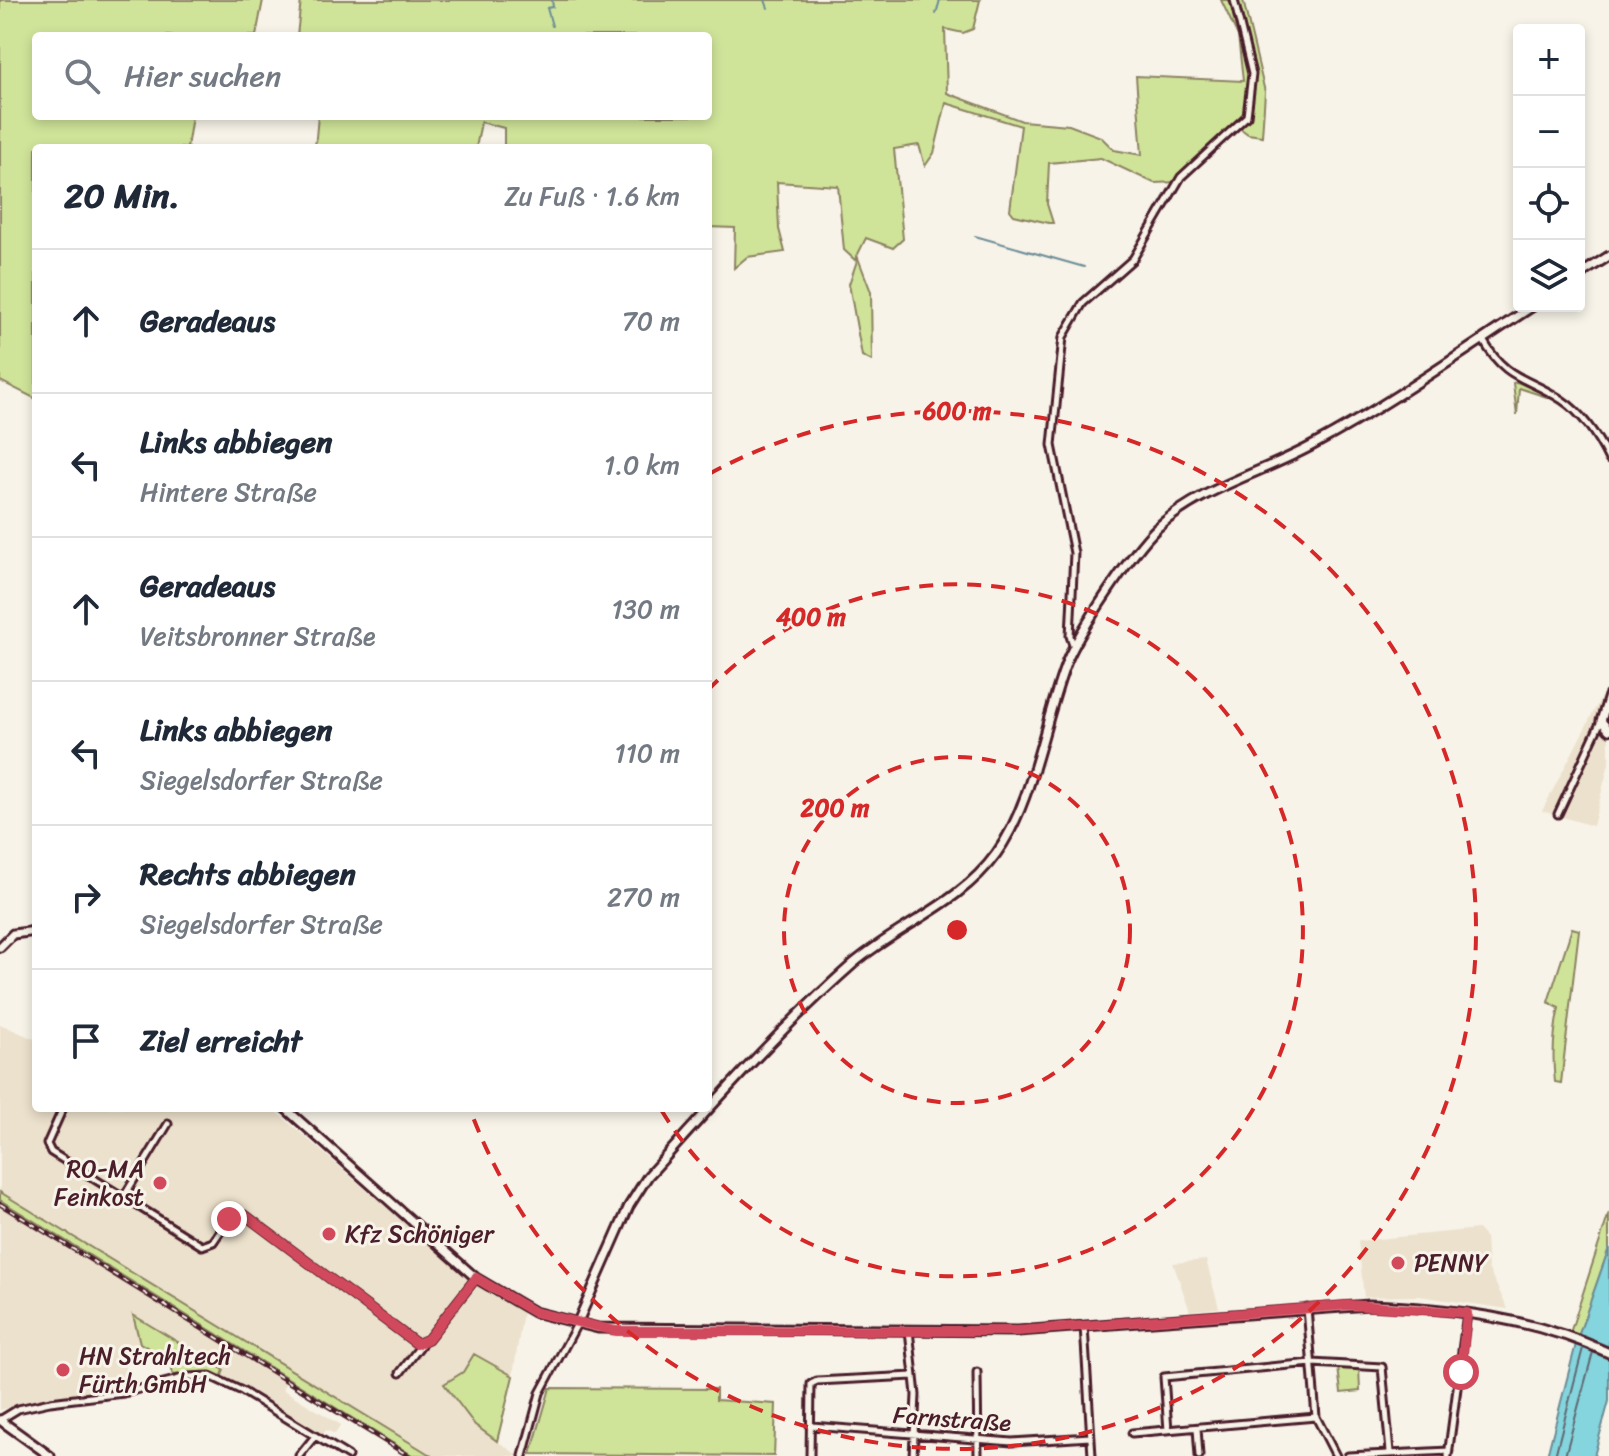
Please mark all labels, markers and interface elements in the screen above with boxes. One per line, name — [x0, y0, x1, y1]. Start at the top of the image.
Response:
map controls — [1513, 24, 1585, 312]
button: + — [1513, 24, 1585, 96]
search box — [32, 32, 712, 120]
text: Hier suchen — [124, 49, 281, 103]
icon: search — [60, 54, 104, 98]
button: − — [1513, 96, 1585, 168]
text: 20 Min. — [64, 166, 180, 226]
button: locate — [1513, 168, 1585, 240]
text: Zu Fuß · 1.6 km — [504, 173, 680, 219]
button: layers — [1513, 240, 1585, 312]
text: Geradeaus — [140, 294, 275, 348]
text: 70 m — [622, 298, 680, 344]
icon: ahead — [64, 299, 108, 343]
text: 600 m — [922, 390, 992, 432]
text: Links abbiegen — [140, 415, 332, 469]
text: 1.0 km — [604, 442, 680, 488]
icon: left — [64, 443, 108, 487]
text: Hintere Straße — [140, 469, 317, 515]
text: Geradeaus — [140, 559, 275, 613]
text: 130 m — [611, 586, 680, 632]
icon: ahead — [64, 587, 108, 631]
text: 400 m — [776, 596, 847, 638]
text: Veitsbronner Straße — [140, 613, 375, 659]
text: Links abbiegen — [140, 703, 332, 757]
text: 110 m — [615, 730, 680, 776]
icon: left — [64, 731, 108, 775]
text: Siegelsdorfer Straße — [140, 757, 383, 803]
text: 200 m — [800, 787, 870, 829]
text: Rechts abbiegen — [140, 847, 356, 901]
text: 270 m — [607, 874, 680, 920]
icon: right — [64, 875, 108, 919]
text: Siegelsdorfer Straße — [140, 901, 383, 947]
centre of rings — [943, 916, 971, 944]
text: Ziel erreicht — [140, 1014, 302, 1068]
icon: arrive — [64, 1019, 108, 1063]
place label: RO-MA Feinkost — [54, 1148, 144, 1218]
marker: RO-MA Feinkost — [151, 1174, 169, 1192]
route end — [211, 1201, 247, 1237]
place label: Kfz Schöniger — [345, 1213, 496, 1255]
marker: Kfz Schöniger — [320, 1225, 338, 1243]
place label: PENNY — [1414, 1242, 1489, 1284]
marker: PENNY — [1389, 1254, 1407, 1272]
place label: HN Strahltech Fürth GmbH — [79, 1335, 231, 1405]
route start — [1443, 1354, 1479, 1390]
marker: HN Strahltech Fürth GmbH — [54, 1361, 72, 1379]
street label: Farnstraße — [892, 1394, 1013, 1444]

